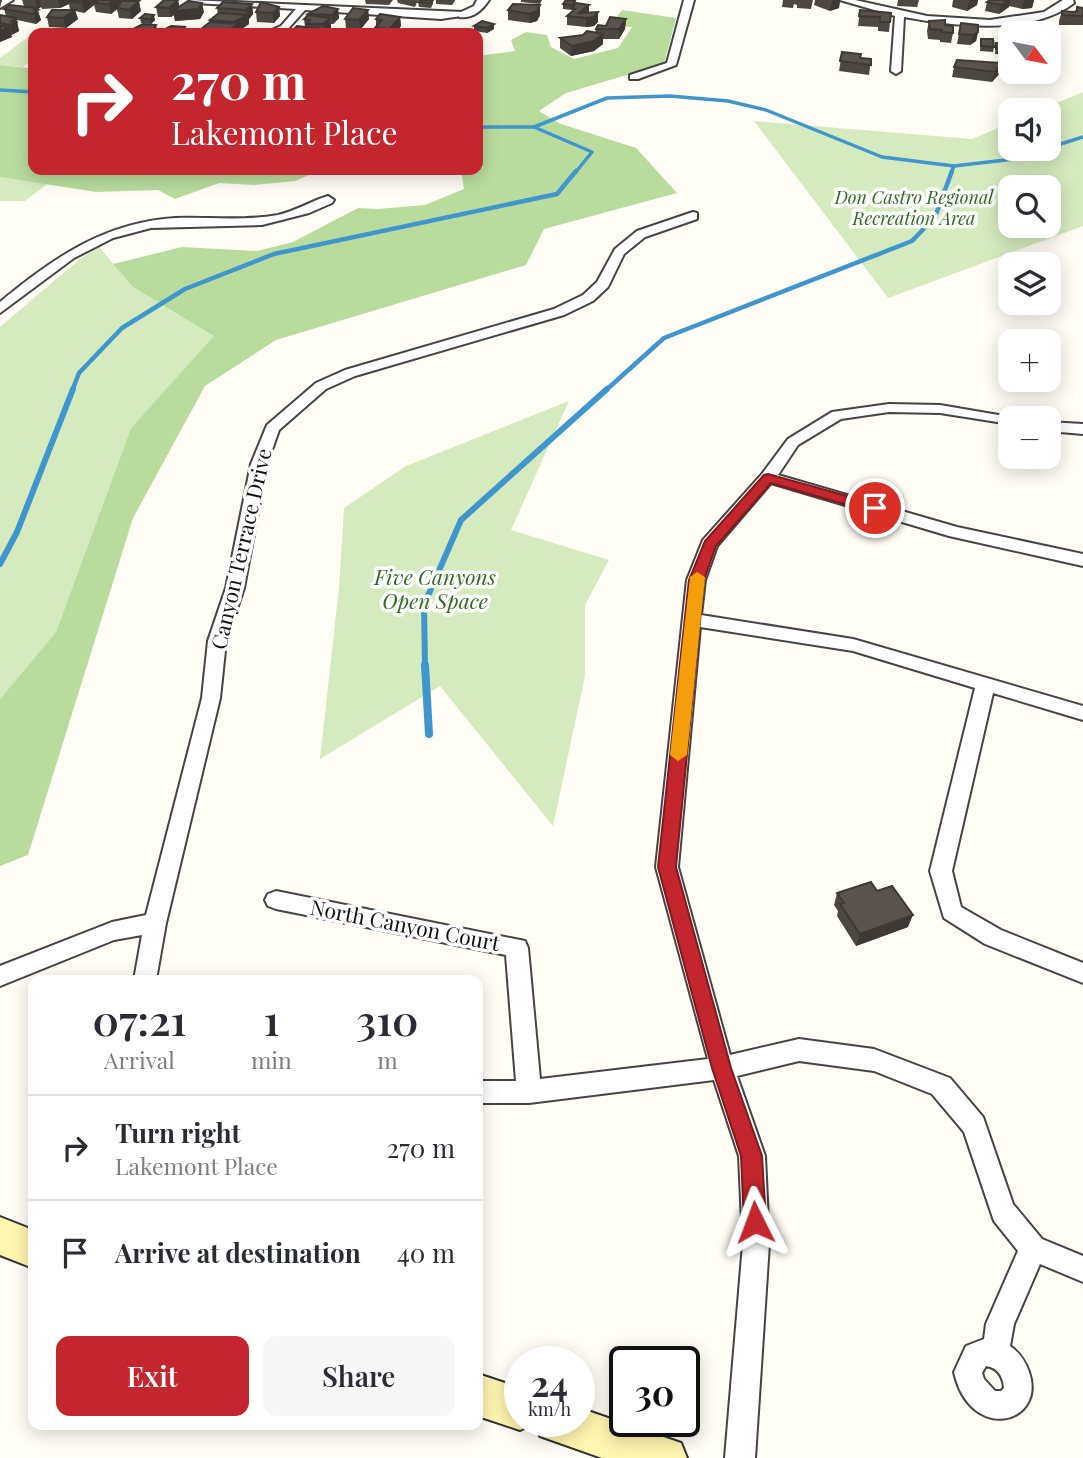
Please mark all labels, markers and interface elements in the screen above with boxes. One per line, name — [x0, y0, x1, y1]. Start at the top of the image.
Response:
north arrow — [998, 21, 1060, 84]
map controls — [998, 21, 1061, 469]
text: 270 m — [171, 47, 306, 112]
icon: right — [56, 56, 147, 147]
button: sound — [998, 98, 1061, 161]
text: Lakemont Place — [171, 110, 398, 153]
button: search — [998, 175, 1061, 238]
park label: Don Castro Regional Recreation Area — [834, 185, 994, 230]
button: layers — [998, 252, 1061, 315]
button: + — [998, 329, 1061, 392]
button: − — [998, 406, 1061, 469]
street label: Canyon Terrace Drive — [203, 445, 277, 652]
pin — [845, 478, 905, 538]
icon: arrive — [856, 489, 894, 527]
park label: Five Canyons Open Space — [373, 562, 496, 614]
street label: North Canyon Court — [308, 892, 503, 956]
text: 07:21 — [92, 991, 186, 1047]
text: 1 — [263, 991, 279, 1047]
text: 310 — [356, 991, 419, 1047]
text: Arrival — [104, 1044, 175, 1075]
text: min — [251, 1044, 292, 1075]
text: m — [377, 1044, 398, 1075]
text: Turn right — [115, 1115, 241, 1150]
icon: right — [56, 1129, 94, 1167]
text: 270 m — [387, 1130, 455, 1165]
text: Lakemont Place — [115, 1150, 278, 1181]
position arrow — [718, 1185, 792, 1259]
icon: arrive — [56, 1234, 94, 1272]
text: Arrive at destination — [115, 1235, 361, 1270]
text: 40 m — [397, 1235, 455, 1270]
button: Exit — [56, 1336, 249, 1416]
button: Share — [263, 1336, 455, 1416]
speed limit sign: 30 — [609, 1346, 700, 1437]
text: 24 — [531, 1359, 568, 1406]
text: km/h — [528, 1397, 571, 1421]

